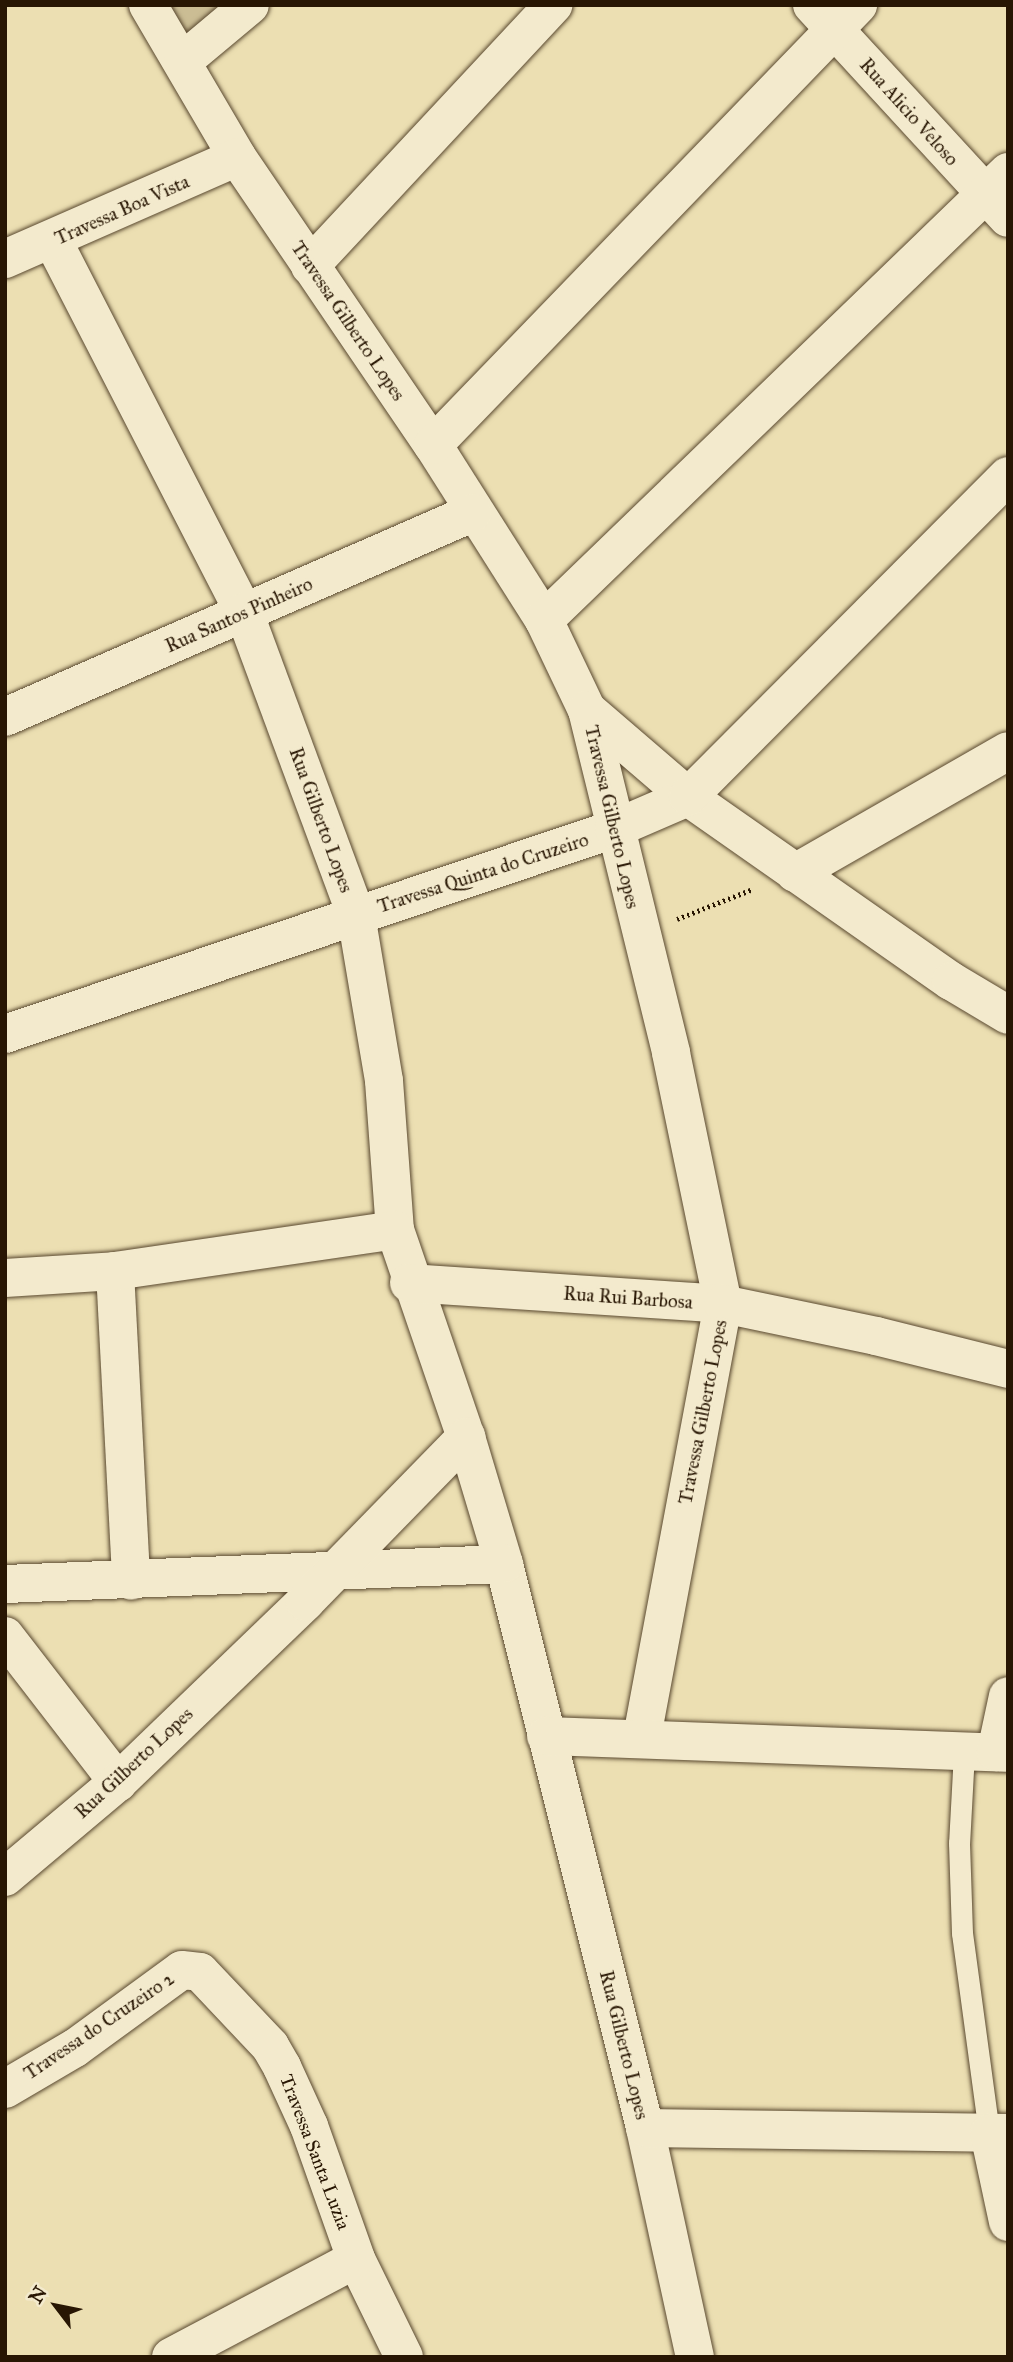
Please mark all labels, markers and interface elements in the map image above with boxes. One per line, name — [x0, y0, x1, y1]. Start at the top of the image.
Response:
street label: Rua Alicio Veloso — [855, 54, 963, 170]
street label: Travessa Boa Vista — [51, 170, 193, 250]
street label: Travessa Gilberto Lopes — [286, 237, 410, 405]
street label: Rua Santos Pinheiro — [162, 572, 316, 658]
street label: Travessa Gilberto Lopes — [580, 723, 644, 911]
street label: Rua Gilberto Lopes — [284, 744, 358, 896]
street label: Travessa Quinta do Cruzeiro — [375, 828, 591, 918]
street label: Rua Rui Barbosa — [563, 1282, 693, 1314]
street label: Travessa Gilberto Lopes — [674, 1318, 732, 1506]
street label: Rua Gilberto Lopes — [70, 1703, 198, 1823]
street label: Travessa do Cruzeiro 2 — [20, 1967, 178, 2085]
street label: Rua Gilberto Lopes — [594, 1968, 654, 2122]
street label: Travessa Santa Luzia — [275, 2071, 355, 2233]
north arrow — [21, 2271, 91, 2341]
text: N — [24, 2282, 52, 2308]

